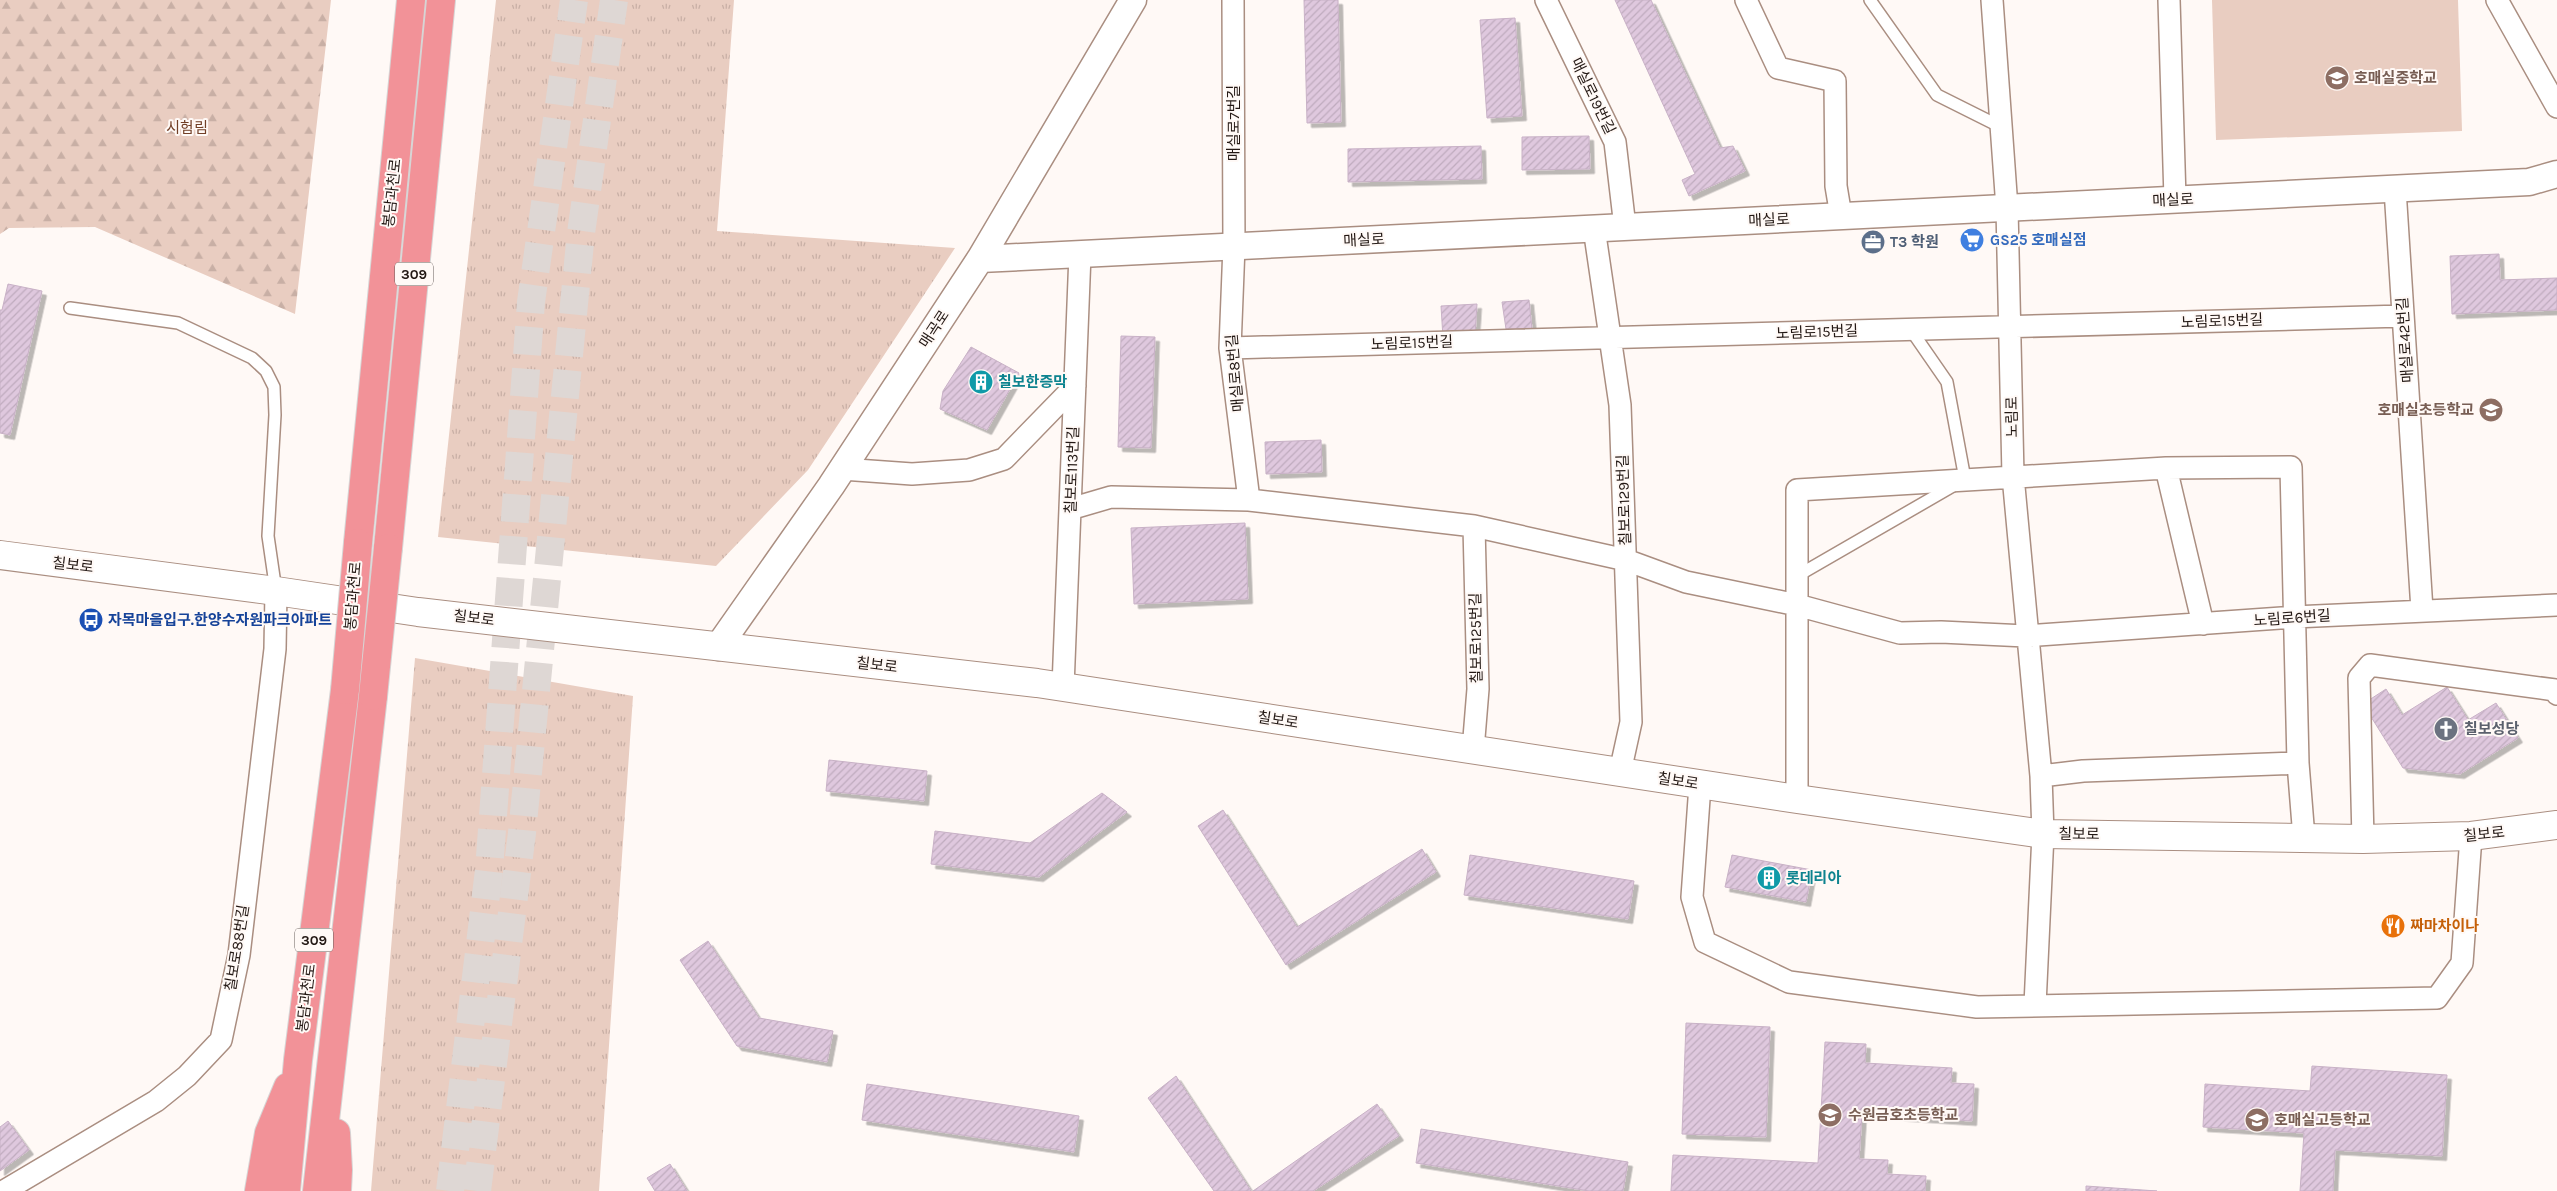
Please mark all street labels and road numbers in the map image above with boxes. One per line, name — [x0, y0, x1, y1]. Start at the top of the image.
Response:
street label: 매실로19번길 — [1567, 55, 1619, 137]
street label: 매실로7번길 — [1225, 85, 1243, 161]
street label: 봉담과천로 — [379, 158, 405, 228]
street label: 매실로 — [2152, 190, 2194, 210]
street label: 매실로 — [1748, 210, 1790, 230]
street label: 매실로 — [1343, 230, 1385, 250]
road number: 309 — [395, 262, 433, 286]
street label: 매실로42번길 — [2393, 296, 2417, 384]
street label: 매곡로 — [915, 307, 953, 351]
street label: 노림로15번길 — [2180, 311, 2264, 331]
street label: 노림로15번길 — [1775, 322, 1859, 342]
street label: 매실로8번길 — [1223, 333, 1247, 413]
street label: 노림로15번길 — [1370, 333, 1454, 353]
street label: 노림로 — [2003, 396, 2021, 438]
street label: 칠보로113번길 — [1061, 426, 1083, 514]
street label: 칠보로129번길 — [1613, 454, 1635, 546]
street label: 칠보로 — [51, 554, 95, 576]
street label: 봉담과천로 — [341, 561, 365, 631]
street label: 칠보로125번길 — [1466, 592, 1486, 684]
street label: 노림로6번길 — [2253, 606, 2331, 630]
street label: 칠보로 — [452, 607, 496, 629]
street label: 칠보로 — [855, 654, 899, 676]
street label: 칠보로 — [1256, 708, 1300, 732]
street label: 칠보로 — [1656, 769, 1700, 793]
street label: 칠보로 — [2462, 823, 2506, 845]
street label: 칠보로 — [2058, 825, 2100, 843]
street label: 칠보로88번길 — [221, 903, 253, 993]
road number: 309 — [295, 928, 333, 952]
street label: 봉담과천로 — [293, 963, 319, 1033]

